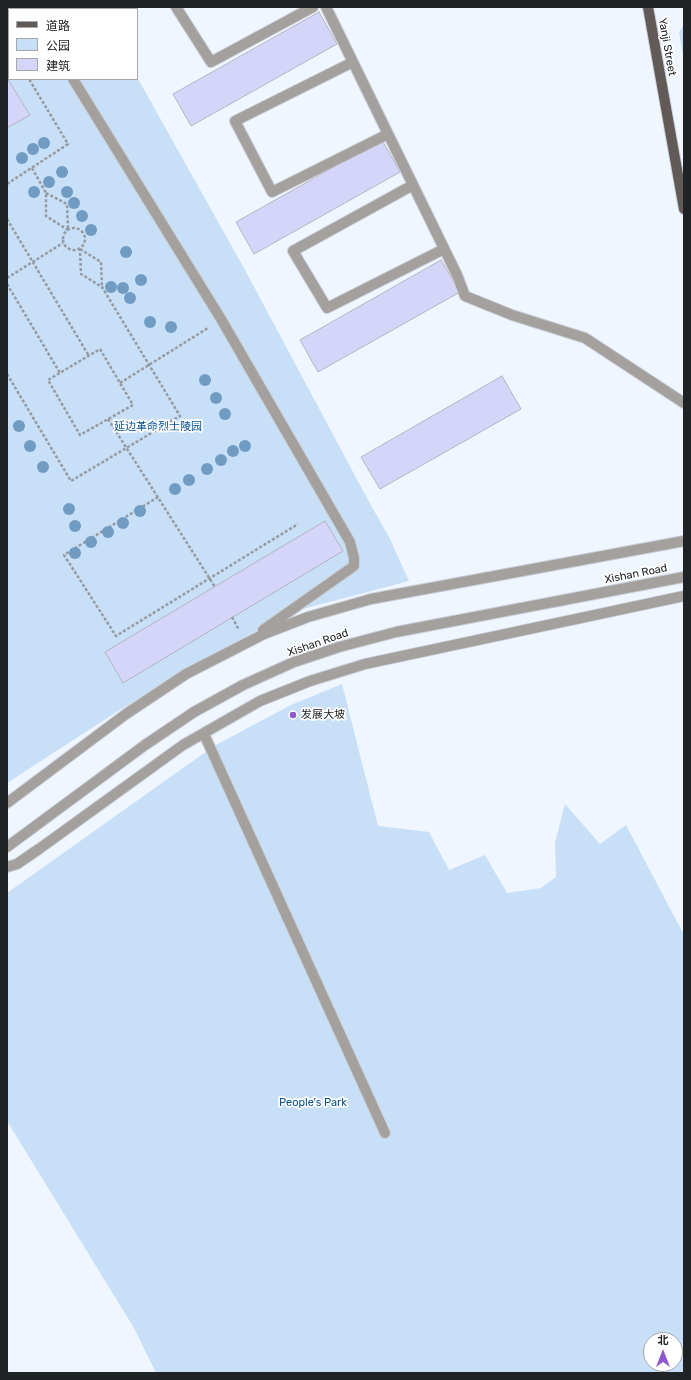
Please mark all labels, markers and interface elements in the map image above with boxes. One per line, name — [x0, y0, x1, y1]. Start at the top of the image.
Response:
legend — [8, 8, 138, 80]
street label: Yanji Street — [655, 17, 679, 77]
text: 道路 — [46, 19, 70, 33]
text: 公园 — [46, 39, 70, 53]
text: 建筑 — [46, 59, 70, 73]
park label: 延边革命烈士陵园 — [114, 420, 202, 434]
street label: Xishan Road — [604, 561, 668, 587]
street label: Xishan Road — [286, 626, 350, 660]
place label: 发展大坡 — [301, 708, 345, 722]
marker: 发展大坡 — [288, 710, 298, 720]
park label: People's Park — [279, 1096, 347, 1110]
north arrow — [643, 1332, 683, 1372]
text: 北 — [658, 1334, 669, 1347]

